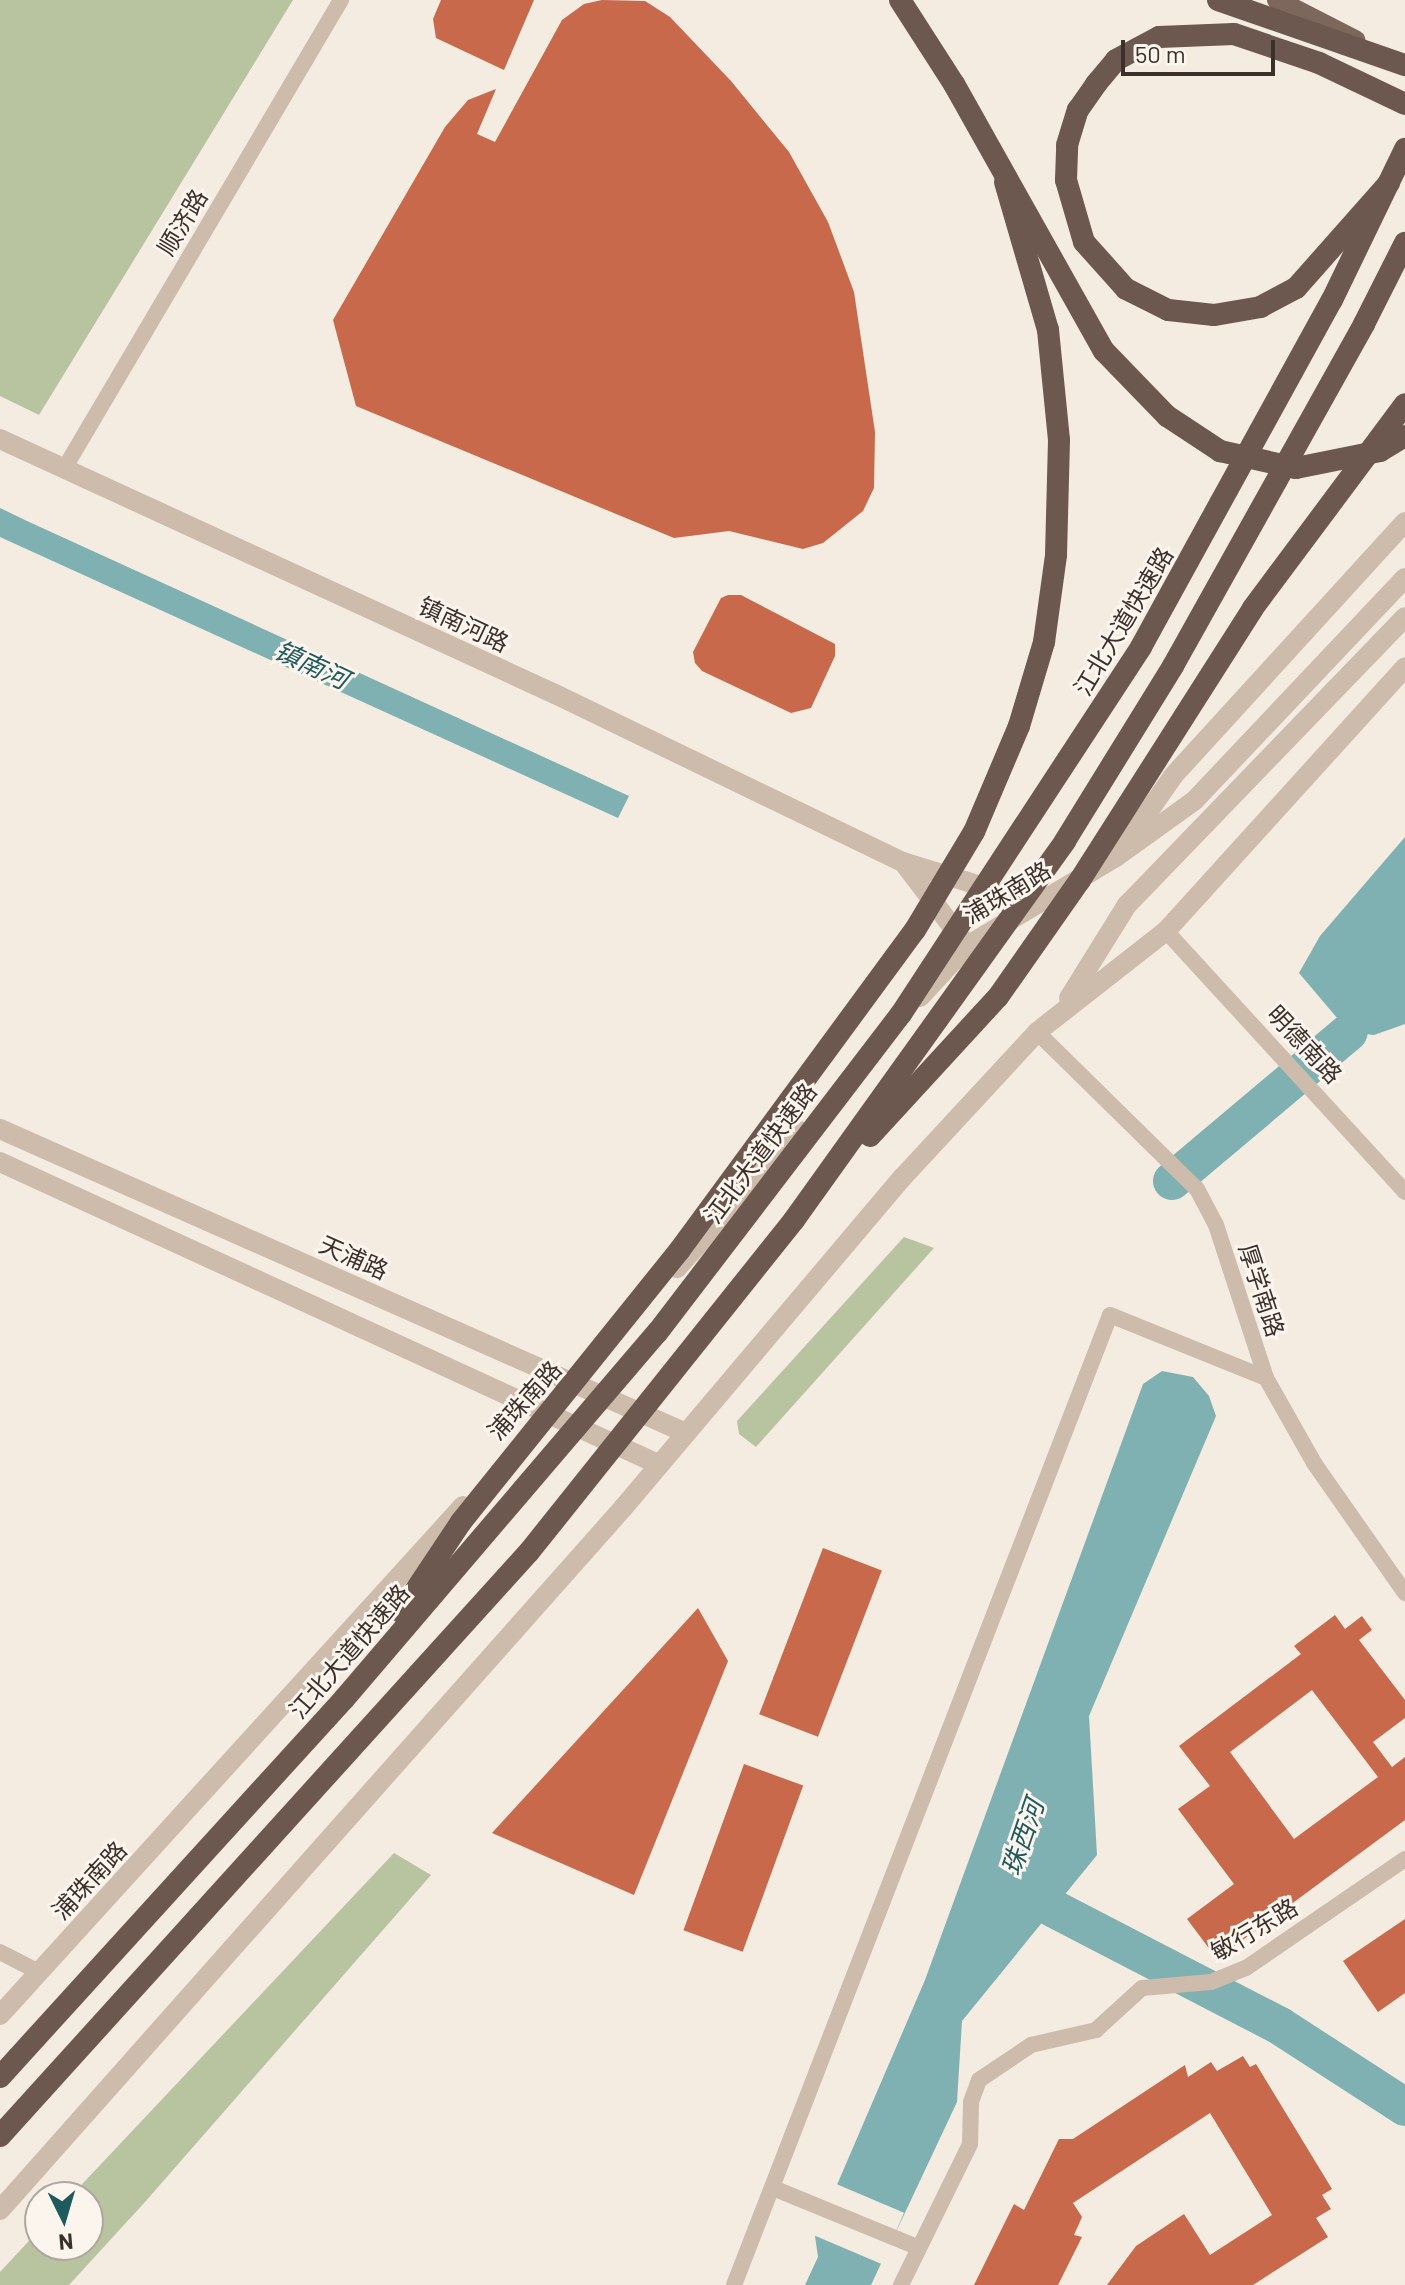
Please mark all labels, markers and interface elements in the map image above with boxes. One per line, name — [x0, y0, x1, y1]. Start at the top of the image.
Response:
scale bar — [1125, 24, 1279, 74]
text: 50 m — [1135, 39, 1186, 68]
street label: 顺济路 — [151, 184, 213, 260]
street label: 江北大道快速路 — [1067, 542, 1179, 700]
street label: 镇南河路 — [414, 591, 514, 657]
water label: 镇南河 — [270, 633, 354, 695]
street label: 浦珠南路 — [958, 855, 1056, 929]
street label: 明德南路 — [1262, 999, 1348, 1089]
street label: 江北大道快速路 — [698, 1077, 822, 1229]
street label: 天浦路 — [315, 1229, 393, 1285]
street label: 厚学南路 — [1233, 1240, 1291, 1340]
street label: 浦珠南路 — [481, 1355, 567, 1445]
street label: 江北大道快速路 — [283, 1578, 415, 1724]
water label: 珠西河 — [995, 1795, 1049, 1879]
street label: 浦珠南路 — [46, 1835, 132, 1925]
street label: 敏行东路 — [1205, 1892, 1303, 1966]
north arrow — [24, 2181, 104, 2261]
text: N — [57, 2229, 74, 2257]

